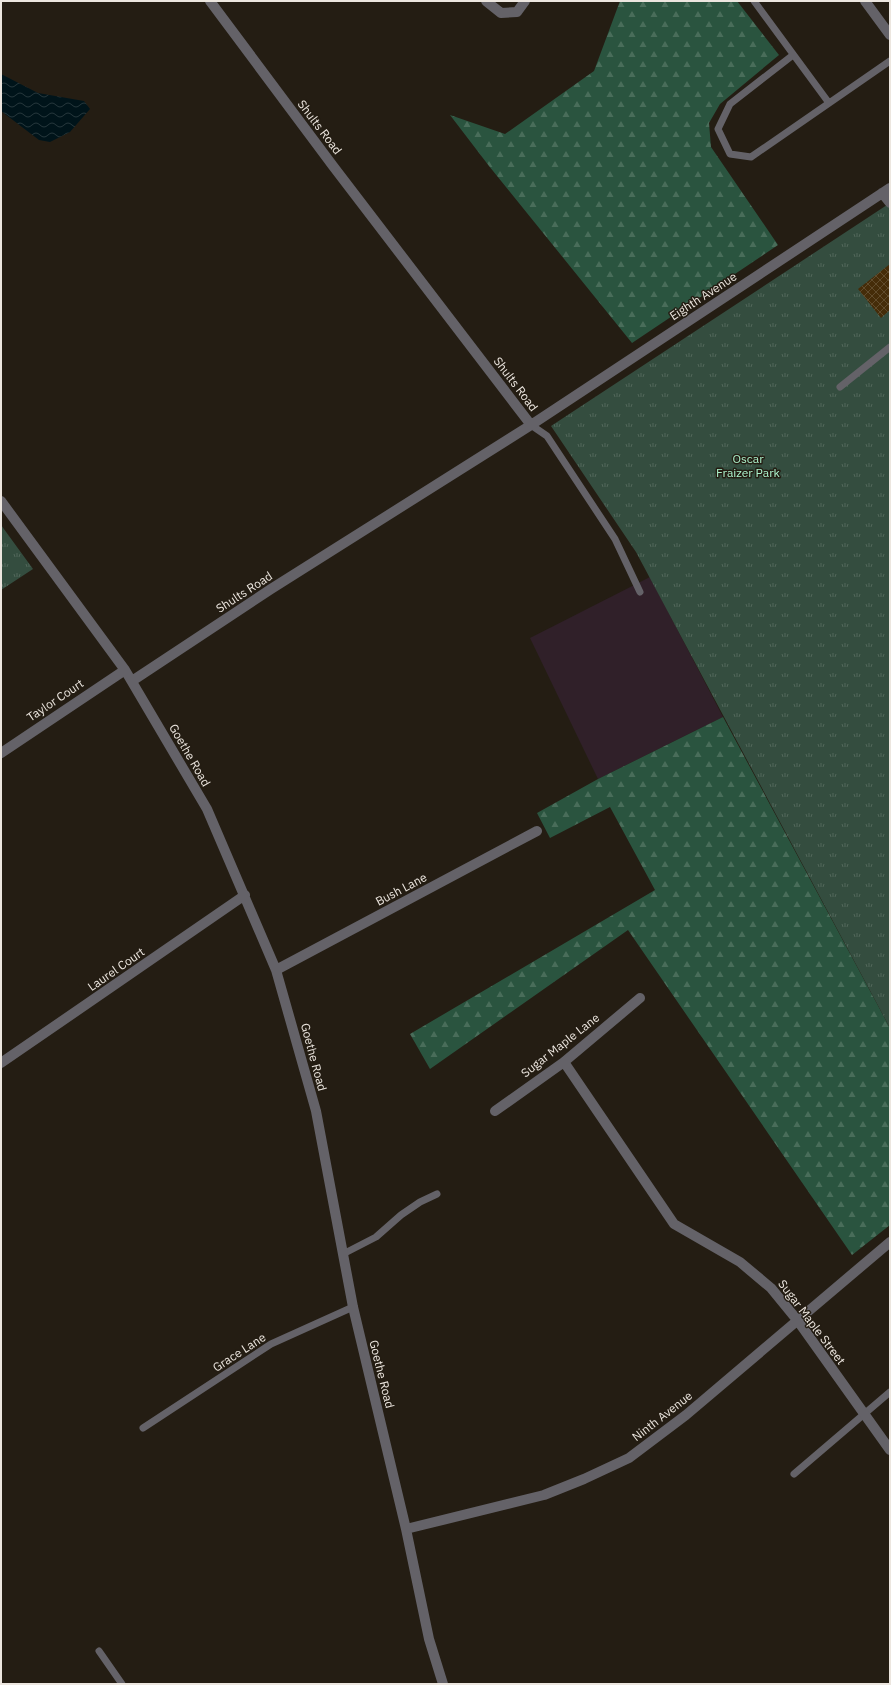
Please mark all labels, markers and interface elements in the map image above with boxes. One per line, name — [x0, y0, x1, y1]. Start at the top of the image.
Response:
street label: Shults Road — [295, 97, 345, 157]
street label: Eighth Avenue — [667, 268, 740, 323]
street label: Shults Road — [491, 354, 541, 414]
park label: Oscar Fraizer Park — [716, 451, 781, 480]
street label: Shults Road — [213, 568, 275, 616]
street label: Taylor Court — [24, 676, 86, 724]
street label: Goethe Road — [166, 721, 214, 789]
street label: Bush Lane — [373, 869, 430, 909]
street label: Laurel Court — [85, 944, 147, 994]
street label: Sugar Maple Lane — [518, 1009, 603, 1080]
street label: Goethe Road — [298, 1021, 330, 1093]
street label: Sugar Maple Street — [775, 1277, 849, 1367]
street label: Grace Lane — [210, 1329, 269, 1375]
street label: Goethe Road — [366, 1338, 398, 1410]
street label: Ninth Avenue — [629, 1388, 695, 1444]

